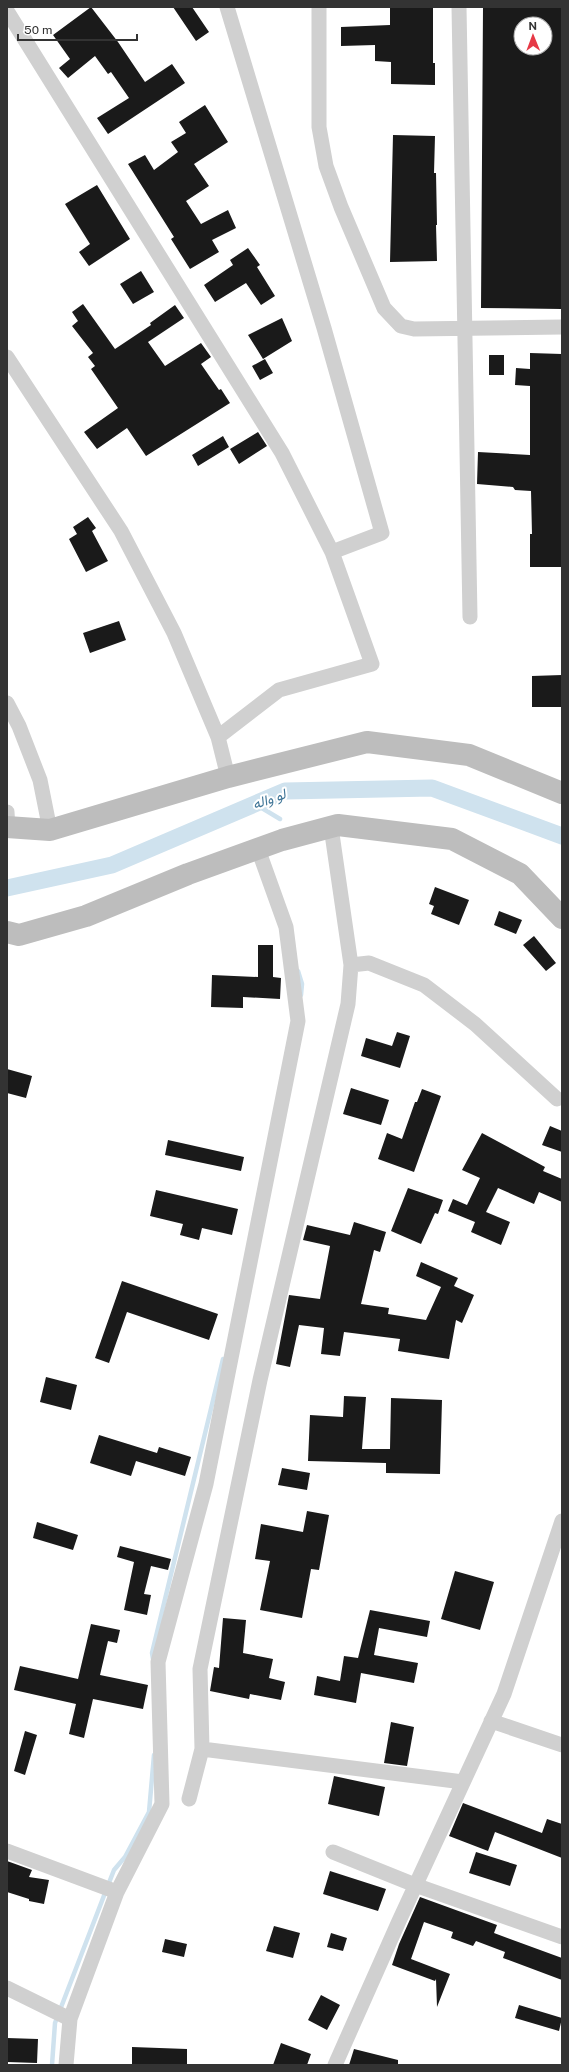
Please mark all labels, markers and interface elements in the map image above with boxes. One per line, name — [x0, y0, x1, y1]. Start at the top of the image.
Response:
scale bar — [18, 16, 137, 42]
north arrow — [513, 16, 553, 56]
text: N — [528, 20, 537, 32]
text: 50 m — [24, 23, 52, 37]
water label: لو واله — [250, 785, 290, 813]

